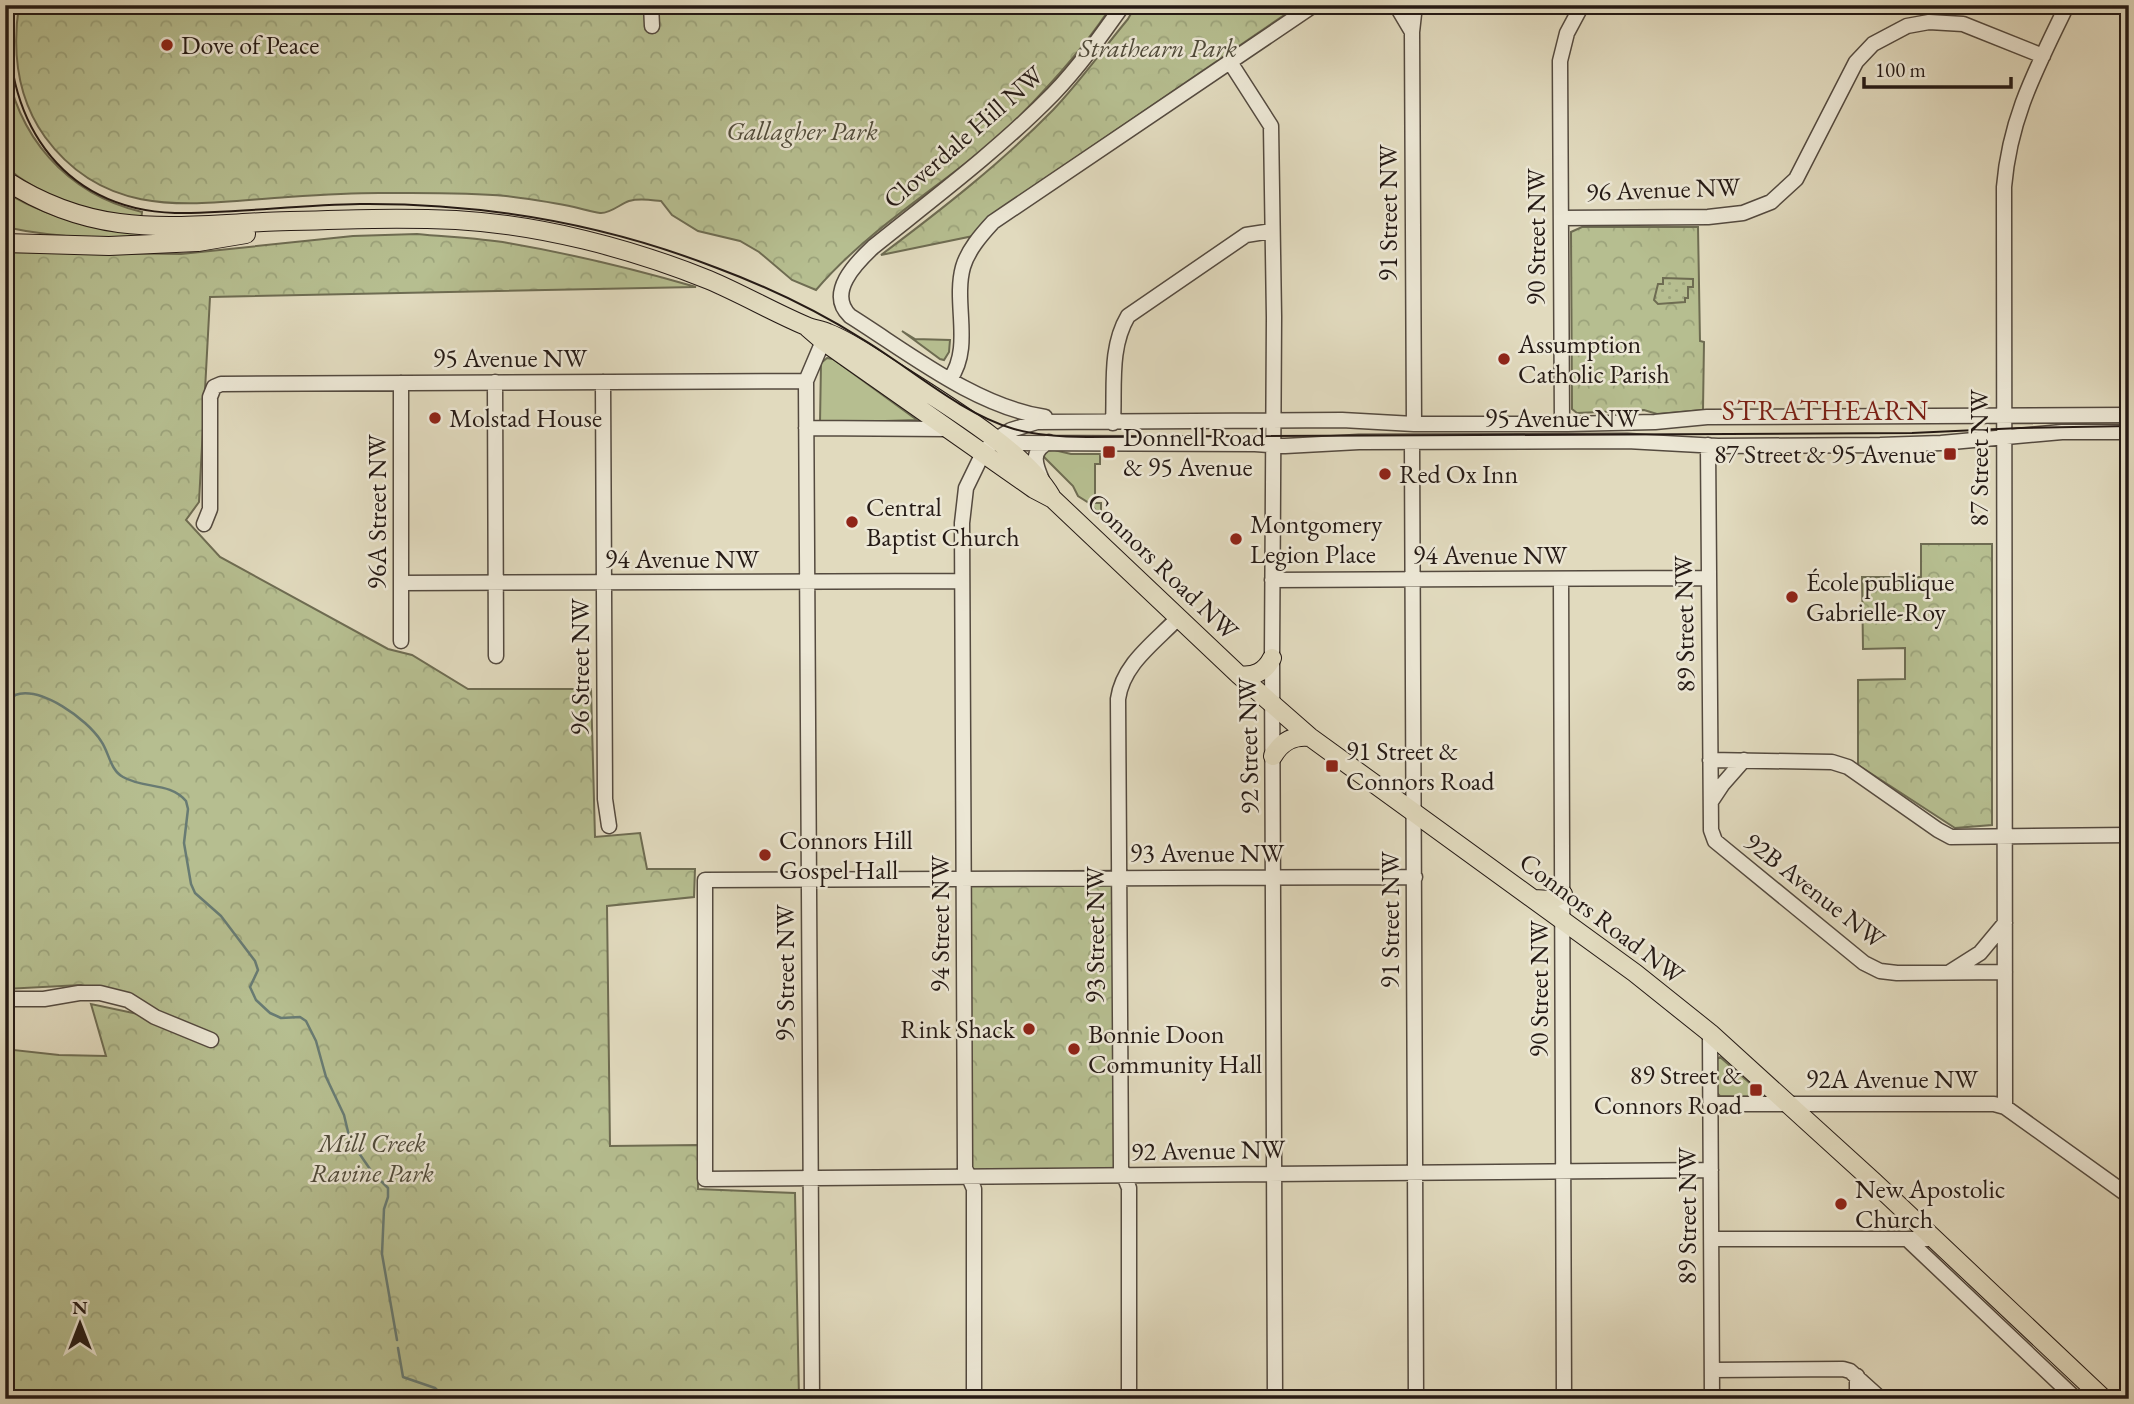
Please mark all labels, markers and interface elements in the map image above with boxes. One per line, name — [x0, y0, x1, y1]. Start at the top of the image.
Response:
place label: Dove of Peace — [181, 28, 319, 62]
park label: Strathearn Park — [1078, 31, 1237, 65]
marker: Dove of Peace — [159, 37, 175, 53]
scale bar — [1864, 46, 2011, 90]
text: 100 m — [1875, 56, 1926, 83]
street label: Cloverdale Hill NW — [876, 57, 1051, 216]
park label: Gallagher Park — [726, 114, 878, 148]
street label: 91 Street NW — [1371, 143, 1405, 281]
street label: 90 Street NW — [1519, 167, 1553, 305]
street label: 96 Avenue NW — [1585, 169, 1742, 209]
place label: Assumption Catholic Parish — [1517, 327, 1670, 391]
street label: 95 Avenue NW — [433, 341, 588, 375]
marker: Assumption Catholic Parish — [1496, 351, 1512, 367]
street label: 87 Street NW — [1962, 388, 1996, 526]
district label: STRATHEARN — [1722, 392, 1930, 428]
place label: Molstad House — [449, 401, 602, 435]
street label: 95 Avenue NW — [1485, 401, 1640, 435]
marker: Molstad House — [427, 410, 443, 426]
place label: Donnell Road & 95 Avenue — [1123, 420, 1266, 484]
street label: 96A Street NW — [360, 433, 394, 589]
place label: 87 Street & 95 Avenue — [1714, 437, 1936, 471]
marker: Donnell Road & 95 Avenue — [1101, 444, 1117, 460]
marker: 87 Street & 95 Avenue — [1942, 446, 1958, 462]
place label: Red Ox Inn — [1399, 457, 1519, 491]
marker: Red Ox Inn — [1377, 466, 1393, 482]
street label: Connors Road NW — [1080, 485, 1247, 648]
place label: Central Baptist Church — [866, 490, 1020, 554]
place label: Montgomery Legion Place — [1250, 507, 1383, 571]
marker: Central Baptist Church — [844, 514, 860, 530]
marker: Montgomery Legion Place — [1228, 531, 1244, 547]
street label: 94 Avenue NW — [1413, 538, 1568, 572]
street label: 94 Avenue NW — [605, 542, 760, 576]
street label: 89 Street NW — [1666, 554, 1702, 693]
place label: École publique Gabrielle-Roy — [1806, 565, 1954, 629]
marker: École publique Gabrielle-Roy — [1784, 589, 1800, 605]
street label: 96 Street NW — [563, 597, 597, 735]
street label: 92 Street NW — [1230, 676, 1266, 815]
place label: 91 Street & Connors Road — [1346, 734, 1495, 798]
marker: 91 Street & Connors Road — [1324, 758, 1340, 774]
place label: Connors Hill Gospel Hall — [779, 823, 913, 887]
street label: 92B Avenue NW — [1738, 824, 1893, 956]
street label: 93 Avenue NW — [1130, 836, 1285, 870]
street label: Connors Road NW — [1513, 845, 1692, 992]
marker: Connors Hill Gospel Hall — [757, 847, 773, 863]
street label: 91 Street NW — [1373, 850, 1407, 988]
street label: 94 Street NW — [923, 854, 957, 992]
street label: 93 Street NW — [1078, 865, 1112, 1003]
street label: 95 Street NW — [768, 903, 802, 1041]
street label: 90 Street NW — [1522, 919, 1556, 1057]
place label: Rink Shack — [900, 1012, 1016, 1046]
place label: Bonnie Doon Community Hall — [1088, 1017, 1262, 1081]
marker: Rink Shack — [1021, 1021, 1037, 1037]
marker: Bonnie Doon Community Hall — [1066, 1041, 1082, 1057]
place label: 89 Street & Connors Road — [1594, 1058, 1743, 1122]
street label: 92A Avenue NW — [1806, 1062, 1979, 1096]
marker: 89 Street & Connors Road — [1748, 1082, 1764, 1098]
park label: Mill Creek Ravine Park — [310, 1126, 434, 1190]
street label: 92 Avenue NW — [1131, 1132, 1287, 1168]
street label: 89 Street NW — [1670, 1146, 1704, 1284]
place label: New Apostolic Church — [1855, 1172, 2005, 1236]
marker: New Apostolic Church — [1833, 1196, 1849, 1212]
north arrow — [46, 1288, 116, 1358]
text: N — [72, 1295, 88, 1320]

